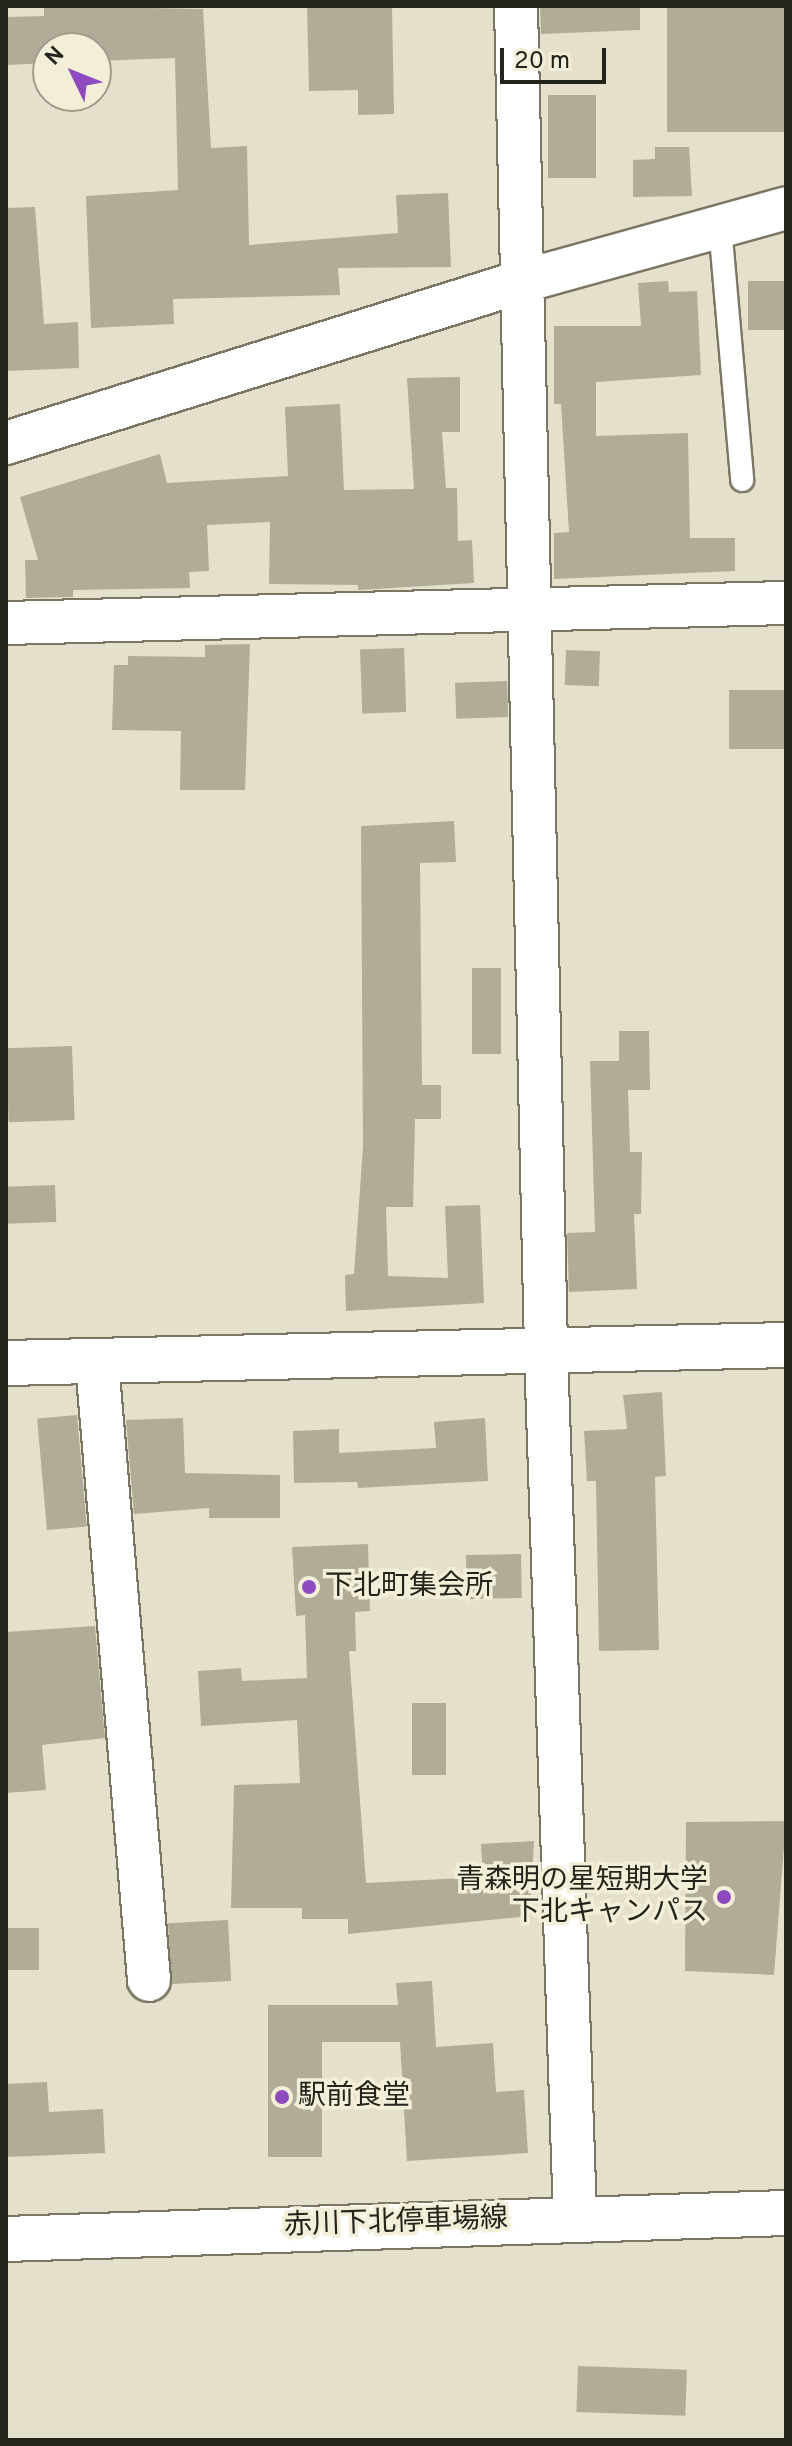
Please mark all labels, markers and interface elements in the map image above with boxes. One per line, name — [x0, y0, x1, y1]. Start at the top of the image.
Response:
north arrow — [32, 32, 112, 112]
scale bar — [504, 32, 610, 82]
text: N — [40, 42, 71, 72]
text: 20 m — [514, 47, 570, 77]
place label: 下北町集会所 — [325, 1570, 493, 1604]
marker: 下北町集会所 — [300, 1578, 318, 1596]
place label: 青森明の星短期大学 下北キャンパス — [456, 1864, 708, 1930]
marker: 青森明の星短期大学 下北キャンパス — [715, 1888, 733, 1906]
place label: 駅前食堂 — [298, 2080, 410, 2114]
marker: 駅前食堂 — [273, 2088, 291, 2106]
street label: 赤川下北停車場線 — [283, 2202, 509, 2244]

